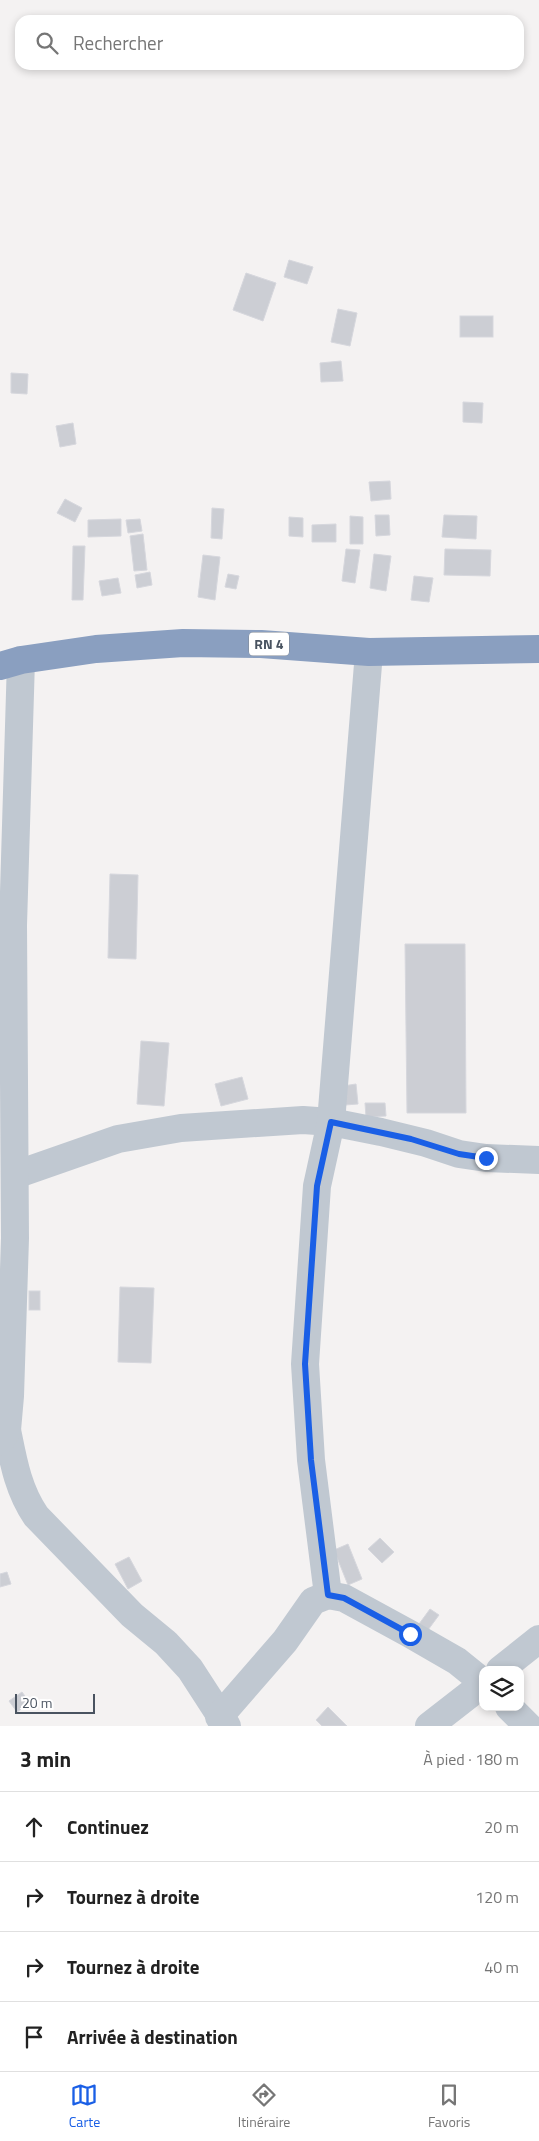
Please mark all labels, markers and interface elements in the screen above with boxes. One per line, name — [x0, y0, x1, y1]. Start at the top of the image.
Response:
search box — [15, 15, 524, 70]
text: Rechercher — [73, 28, 163, 57]
icon: search — [33, 29, 61, 57]
road number: RN 4 — [249, 633, 289, 656]
route end — [475, 1147, 498, 1170]
route start — [399, 1623, 422, 1646]
map controls — [479, 1666, 524, 1711]
button: layers — [479, 1666, 524, 1711]
scale bar — [15, 1691, 95, 1714]
text: 20 m — [22, 1692, 52, 1713]
text: 3 min — [20, 1743, 71, 1775]
text: À pied · 180 m — [423, 1747, 519, 1771]
text: Continuez — [67, 1812, 149, 1841]
icon: ahead — [20, 1813, 48, 1841]
text: 20 m — [484, 1815, 519, 1839]
text: Tournez à droite — [67, 1882, 199, 1911]
icon: right — [20, 1883, 48, 1911]
text: 120 m — [475, 1885, 519, 1909]
text: Tournez à droite — [67, 1952, 199, 1981]
icon: right — [20, 1953, 48, 1981]
text: 40 m — [484, 1955, 519, 1979]
text: Arrivée à destination — [67, 2022, 238, 2051]
icon: arrive — [20, 2023, 48, 2051]
tab: Carte — [69, 2081, 100, 2132]
tab: Itinéraire — [238, 2081, 290, 2132]
tab: Favoris — [428, 2081, 470, 2132]

